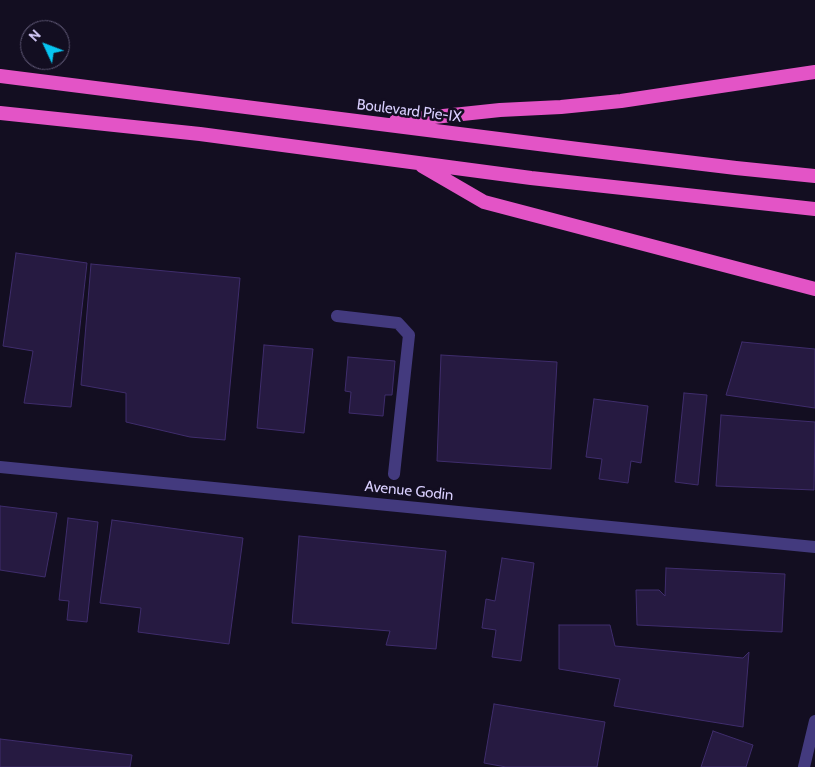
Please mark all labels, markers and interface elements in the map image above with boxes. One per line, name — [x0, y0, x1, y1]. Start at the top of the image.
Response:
north arrow — [20, 20, 70, 70]
text: N — [25, 26, 45, 45]
street label: Boulevard Pie-IX — [356, 96, 462, 126]
street label: Avenue Godin — [364, 477, 454, 505]

